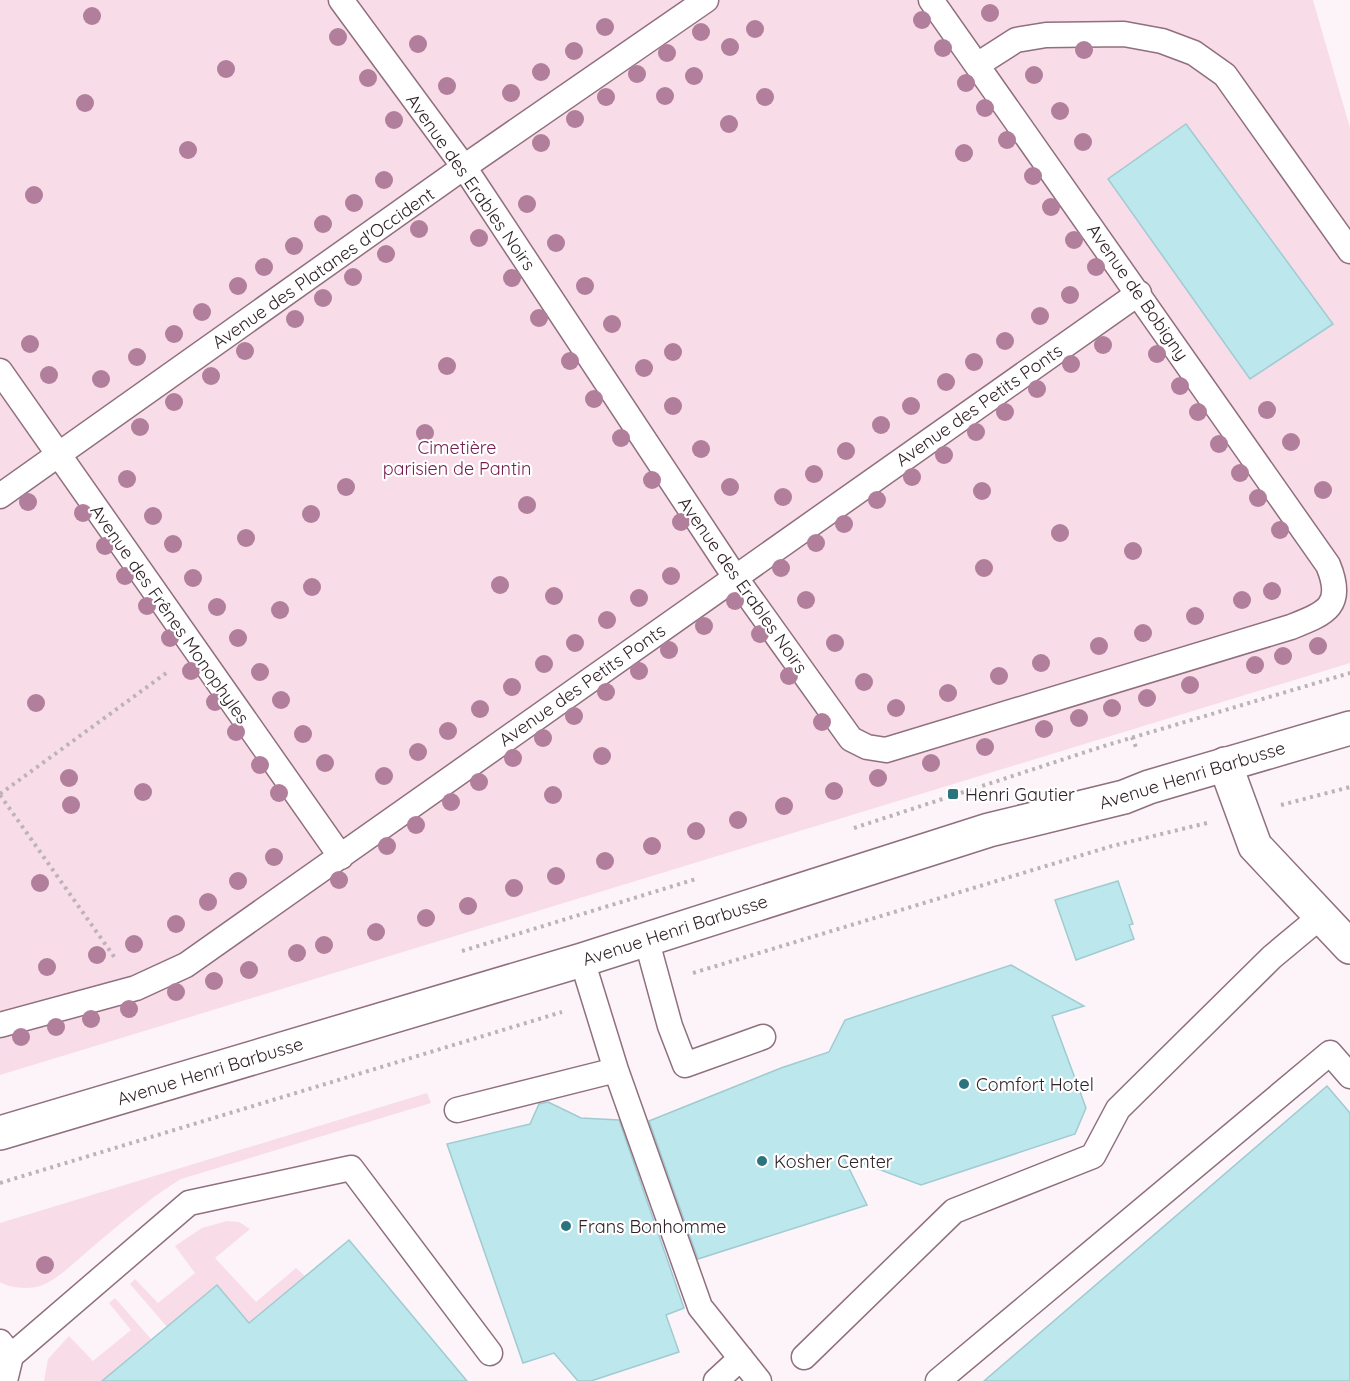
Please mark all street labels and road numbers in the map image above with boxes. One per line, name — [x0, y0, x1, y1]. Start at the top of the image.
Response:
street label: Avenue des Erables Noirs — [401, 89, 541, 275]
street label: Avenue des Platanes d'Occident — [207, 182, 439, 354]
street label: Avenue de Bobigny — [1082, 219, 1194, 365]
street label: Avenue des Petits Ponts — [891, 339, 1067, 471]
street label: Avenue des Erables Noirs — [673, 492, 813, 678]
street label: Avenue des Frênes Monophyles — [85, 500, 255, 728]
street label: Avenue des Petits Ponts — [494, 619, 670, 751]
street label: Avenue Henri Barbusse — [1096, 736, 1288, 814]
street label: Avenue Henri Barbusse — [579, 889, 771, 971]
street label: Avenue Henri Barbusse — [114, 1032, 306, 1110]

